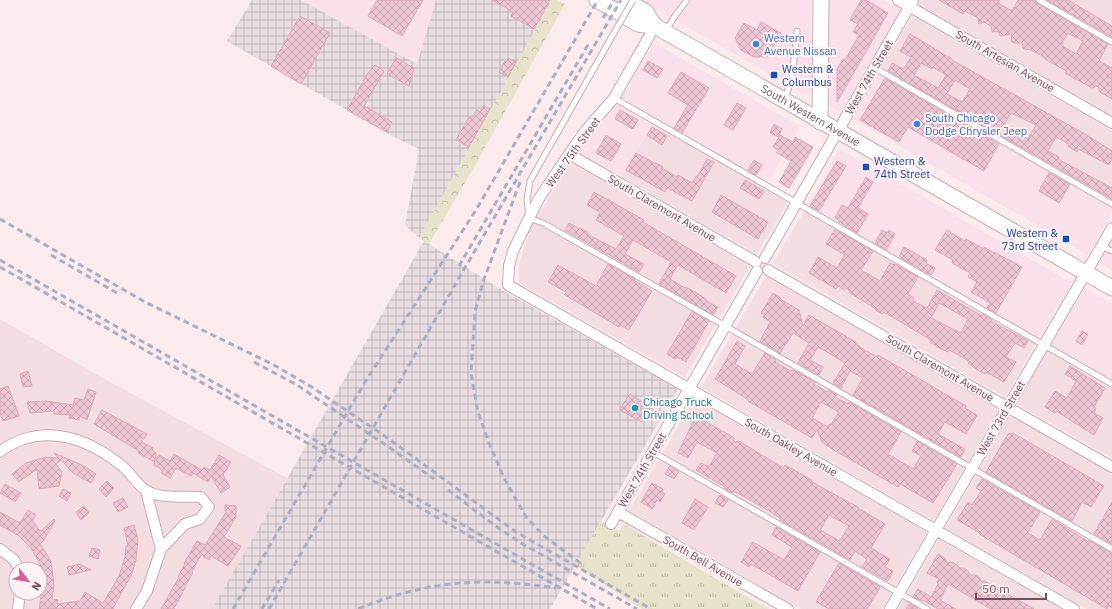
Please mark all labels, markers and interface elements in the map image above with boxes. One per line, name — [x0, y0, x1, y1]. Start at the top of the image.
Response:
street label: South Artesian Avenue — [953, 27, 1057, 95]
place label: Western Avenue Nissan — [764, 31, 837, 58]
street label: West 74th Street — [842, 37, 896, 117]
marker: Western Avenue Nissan — [751, 39, 761, 49]
place label: Western & Columbus — [782, 62, 834, 89]
marker: Western & Columbus — [769, 70, 779, 80]
street label: South Western Avenue — [759, 81, 863, 149]
place label: South Chicago Dodge Chrysler Jeep — [925, 111, 1027, 138]
street label: West 75th Street — [543, 114, 603, 190]
marker: South Chicago Dodge Chrysler Jeep — [912, 119, 922, 129]
place label: Western & 74th Street — [874, 154, 930, 181]
marker: Western & 74th Street — [861, 162, 871, 172]
street label: South Claremont Avenue — [605, 171, 719, 245]
place label: Western & 73rd Street — [1002, 226, 1058, 253]
marker: Western & 73rd Street — [1061, 234, 1071, 244]
street label: South Claremont Avenue — [883, 331, 997, 405]
street label: West 73rd Street — [974, 378, 1028, 458]
place label: Chicago Truck Driving School — [643, 395, 713, 422]
marker: Chicago Truck Driving School — [630, 403, 640, 413]
street label: South Oakley Avenue — [742, 415, 840, 479]
street label: West 74th Street — [615, 430, 669, 510]
street label: South Bell Avenue — [661, 532, 745, 590]
north arrow — [8, 561, 48, 601]
scale bar — [976, 575, 1046, 601]
text: N — [29, 579, 45, 593]
text: 50 m — [982, 581, 1010, 596]

